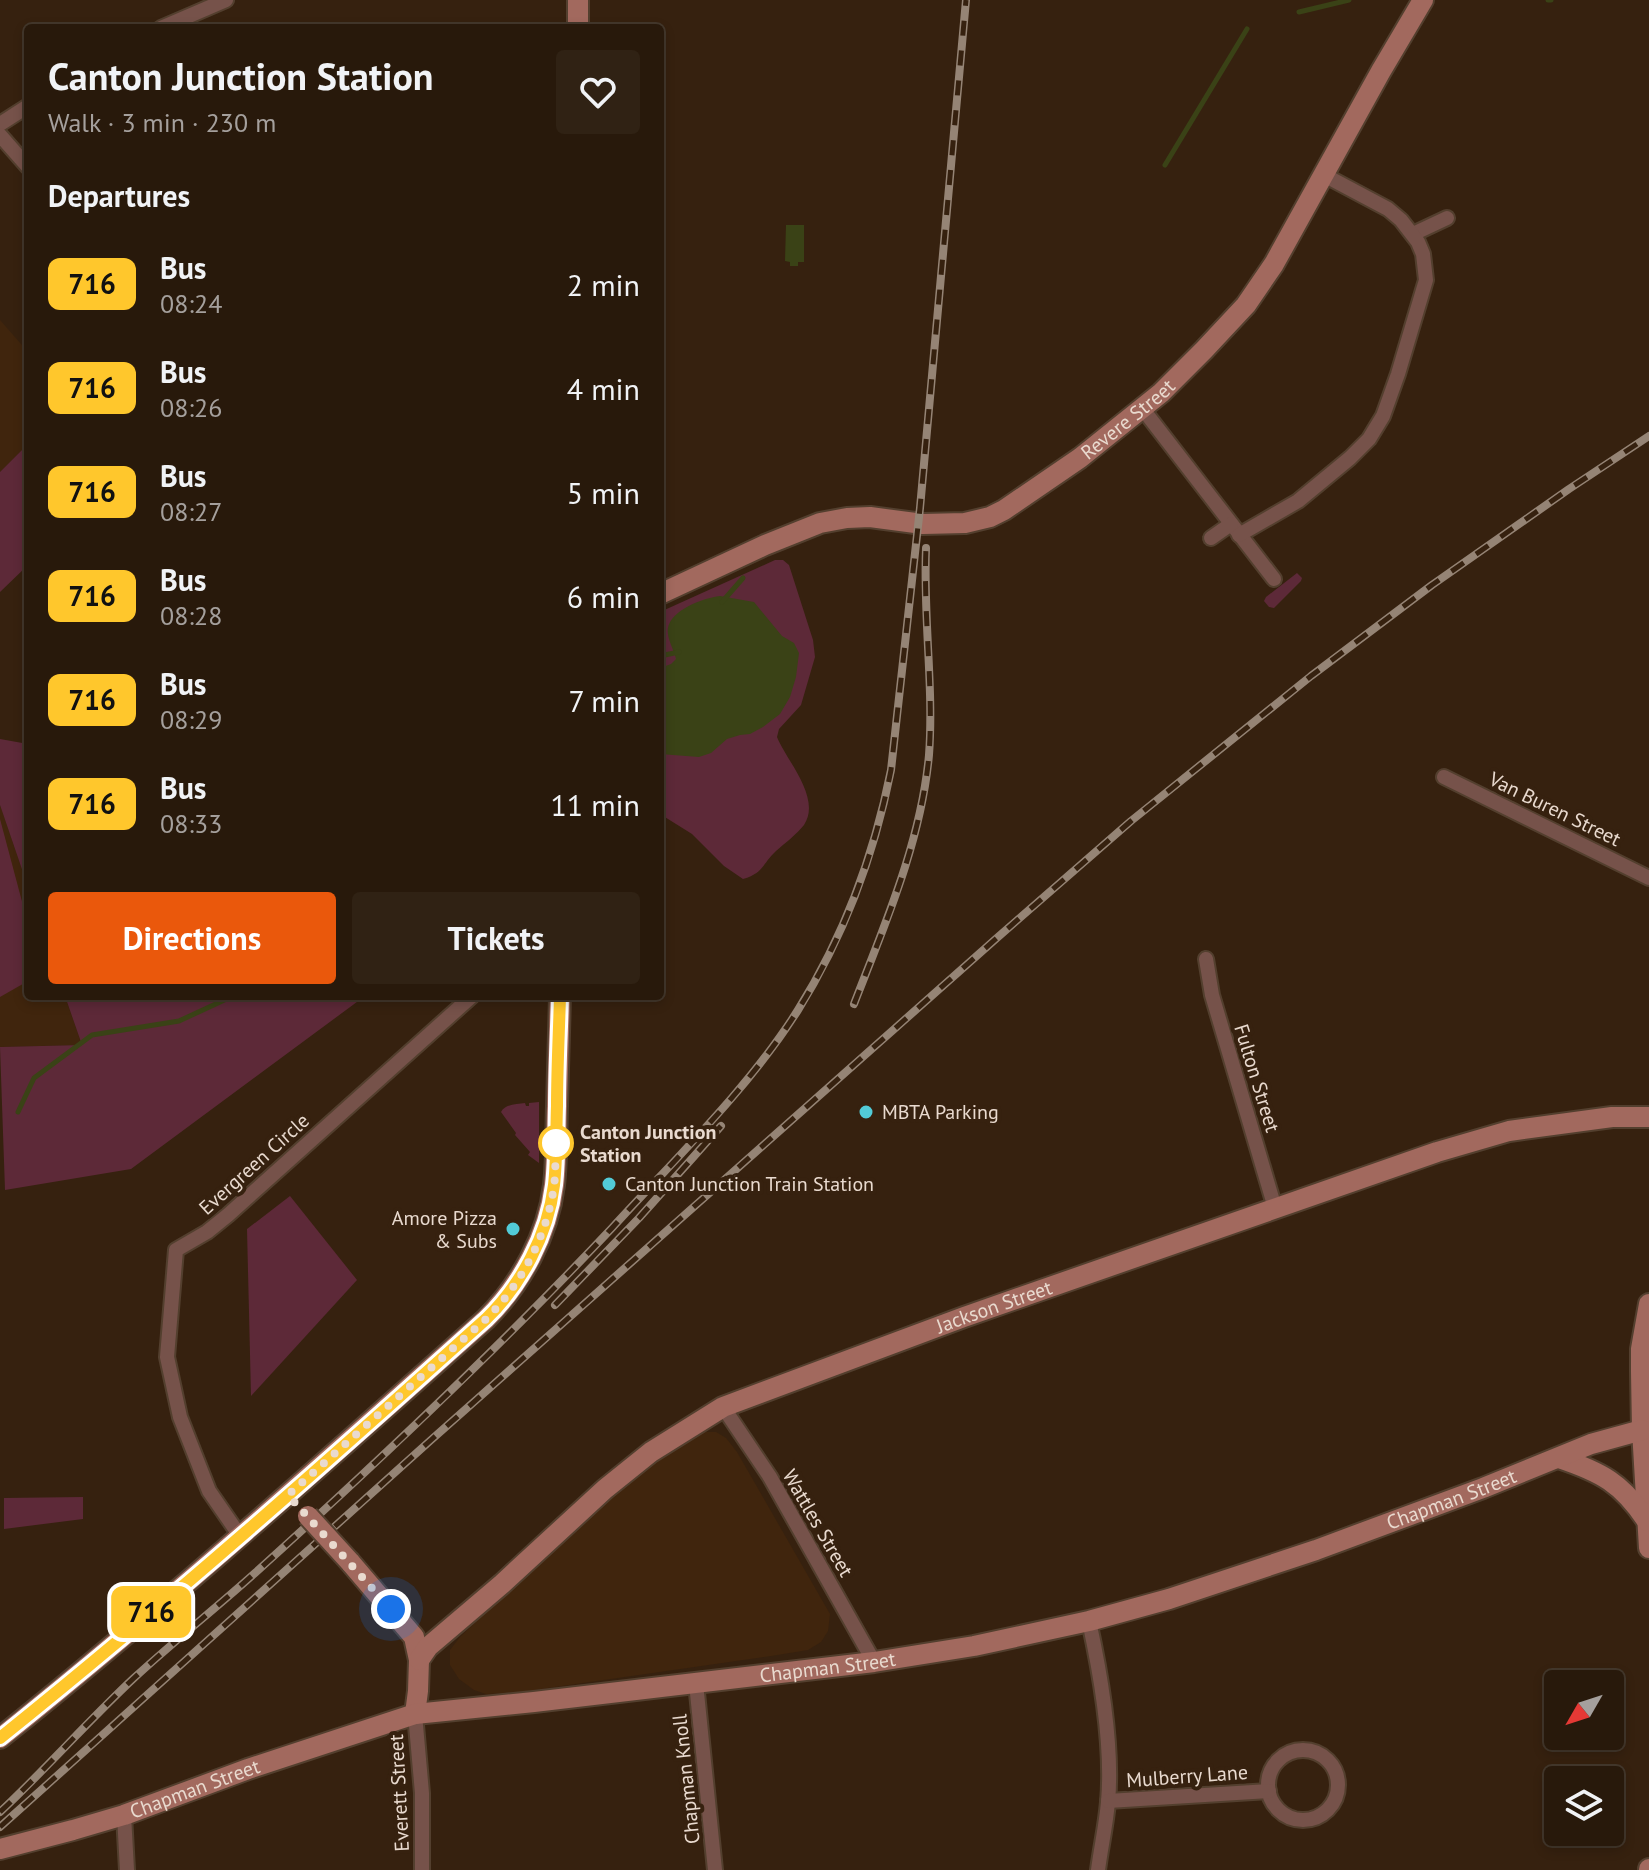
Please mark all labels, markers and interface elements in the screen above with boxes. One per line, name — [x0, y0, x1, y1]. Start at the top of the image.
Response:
button: heart — [556, 50, 640, 134]
text: Canton Junction Station — [48, 51, 434, 100]
text: Walk · 3 min · 230 m — [48, 106, 276, 139]
text: Departures — [48, 176, 190, 215]
text: Bus — [160, 248, 207, 287]
text: 716 — [68, 265, 116, 302]
text: 2 min — [567, 265, 640, 304]
text: 08:24 — [160, 287, 222, 320]
text: Bus — [160, 352, 207, 391]
text: 716 — [68, 369, 116, 406]
text: 4 min — [567, 369, 640, 408]
street label: Revere Street — [1075, 373, 1181, 465]
text: 08:26 — [160, 391, 222, 424]
text: Bus — [160, 456, 207, 495]
text: 716 — [68, 473, 116, 510]
text: 5 min — [567, 473, 640, 512]
text: 08:27 — [160, 495, 222, 528]
text: Bus — [160, 560, 207, 599]
text: 716 — [68, 577, 116, 614]
text: 6 min — [567, 577, 640, 616]
text: 08:28 — [160, 599, 222, 632]
text: Bus — [160, 664, 207, 703]
text: 716 — [68, 681, 116, 718]
text: 7 min — [568, 681, 640, 720]
text: 08:29 — [160, 703, 222, 736]
street label: Van Buren Street — [1484, 765, 1625, 852]
text: Bus — [160, 768, 207, 807]
text: 716 — [68, 785, 116, 822]
text: 11 min — [550, 785, 640, 824]
text: 08:33 — [160, 807, 222, 840]
button: Directions — [48, 892, 336, 984]
button: Tickets — [352, 892, 640, 984]
street label: Fulton Street — [1228, 1021, 1286, 1135]
place label: MBTA Parking — [882, 1099, 999, 1125]
marker: MBTA Parking — [857, 1103, 875, 1121]
street label: Evergreen Circle — [193, 1108, 315, 1220]
place label: Canton Junction Station — [580, 1119, 716, 1168]
marker: Canton Junction Station — [539, 1126, 573, 1160]
place label: Canton Junction Train Station — [625, 1171, 874, 1197]
marker: Canton Junction Train Station — [600, 1175, 618, 1193]
place label: Amore Pizza & Subs — [392, 1205, 497, 1254]
marker: Amore Pizza & Subs — [504, 1220, 522, 1238]
street label: Jackson Street — [932, 1274, 1056, 1340]
street label: Chapman Street — [1383, 1463, 1520, 1536]
street label: Wattles Street — [777, 1465, 859, 1582]
line badge: 716 — [105, 1586, 197, 1638]
your location — [371, 1589, 411, 1629]
text: 716 — [127, 1593, 175, 1630]
street label: Chapman Street — [758, 1646, 898, 1688]
north arrow — [1544, 1670, 1624, 1750]
map controls — [1544, 1670, 1624, 1846]
street label: Chapman Knoll — [666, 1713, 706, 1845]
street label: Everett Street — [383, 1734, 415, 1852]
street label: Chapman Street — [126, 1753, 263, 1825]
street label: Mulberry Lane — [1125, 1759, 1249, 1793]
button: layers — [1544, 1766, 1624, 1846]

